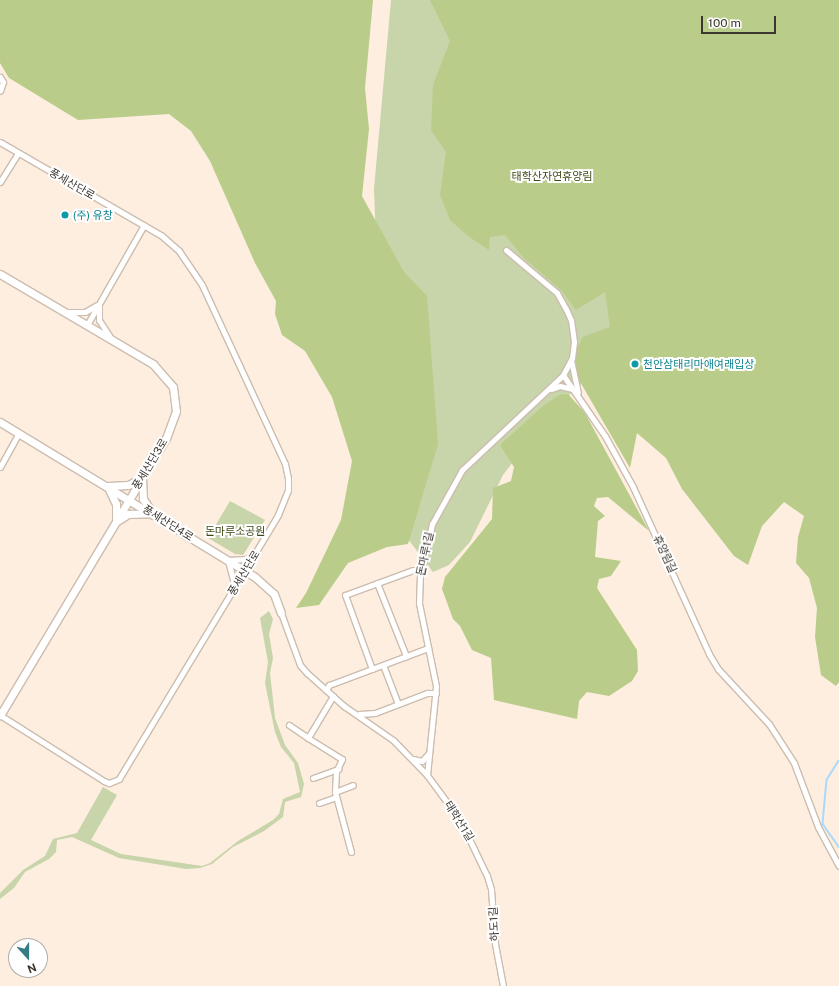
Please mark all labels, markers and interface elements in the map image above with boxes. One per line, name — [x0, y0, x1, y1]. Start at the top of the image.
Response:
scale bar — [703, 8, 778, 34]
text: 100 m — [708, 16, 741, 30]
street label: 풍세산단로 — [47, 166, 97, 202]
park label: 태학산자연휴양림 — [512, 169, 592, 183]
place label: (주) 유창 — [73, 208, 113, 222]
marker: (주) 유창 — [60, 210, 70, 220]
place label: 천안삼태리마애여래입상 — [643, 357, 754, 371]
marker: 천안삼태리마애여래입상 — [630, 359, 640, 369]
street label: 풍세산단3로 — [130, 436, 170, 492]
street label: 풍세산단4로 — [140, 502, 196, 544]
park label: 돈마루소공원 — [205, 524, 265, 538]
street label: 돈마루1길 — [414, 531, 436, 577]
street label: 휴양림길 — [650, 533, 680, 575]
street label: 풍세산단로 — [225, 548, 263, 598]
street label: 태학산1길 — [441, 798, 477, 844]
street label: 하도1길 — [486, 906, 502, 942]
north arrow — [8, 938, 48, 978]
text: N — [26, 961, 38, 975]

